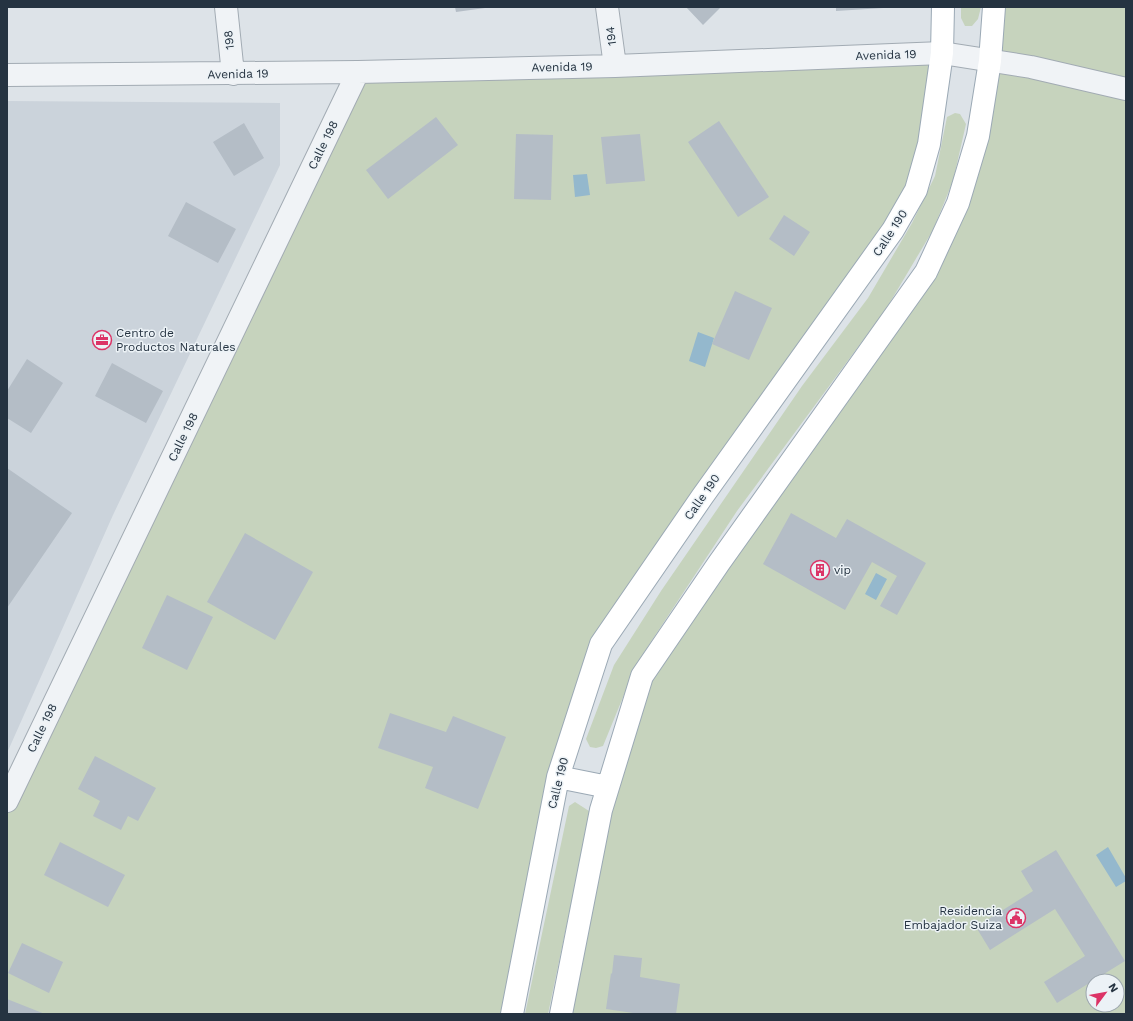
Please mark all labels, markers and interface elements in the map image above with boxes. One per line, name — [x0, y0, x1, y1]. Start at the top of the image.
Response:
street label: 194 — [603, 26, 619, 46]
street label: 198 — [221, 30, 237, 50]
street label: Avenida 19 — [855, 47, 917, 63]
street label: Avenida 19 — [531, 59, 593, 75]
street label: Avenida 19 — [207, 66, 269, 82]
street label: Calle 198 — [305, 118, 341, 172]
street label: Calle 190 — [870, 207, 910, 259]
place label: Centro de Productos Naturales — [116, 326, 236, 354]
office icon: Centro de Productos Naturales — [91, 329, 113, 351]
street label: Calle 198 — [165, 410, 201, 464]
street label: Calle 190 — [681, 471, 723, 523]
building icon: vip — [809, 559, 831, 581]
place label: vip — [834, 563, 851, 577]
street label: Calle 198 — [24, 701, 60, 755]
street label: Calle 190 — [545, 756, 571, 810]
place label: Residencia Embajador Suiza — [904, 904, 1002, 932]
public building icon: Residencia Embajador Suiza — [1005, 907, 1027, 929]
north arrow — [1085, 973, 1125, 1013]
text: N — [1105, 981, 1121, 995]

